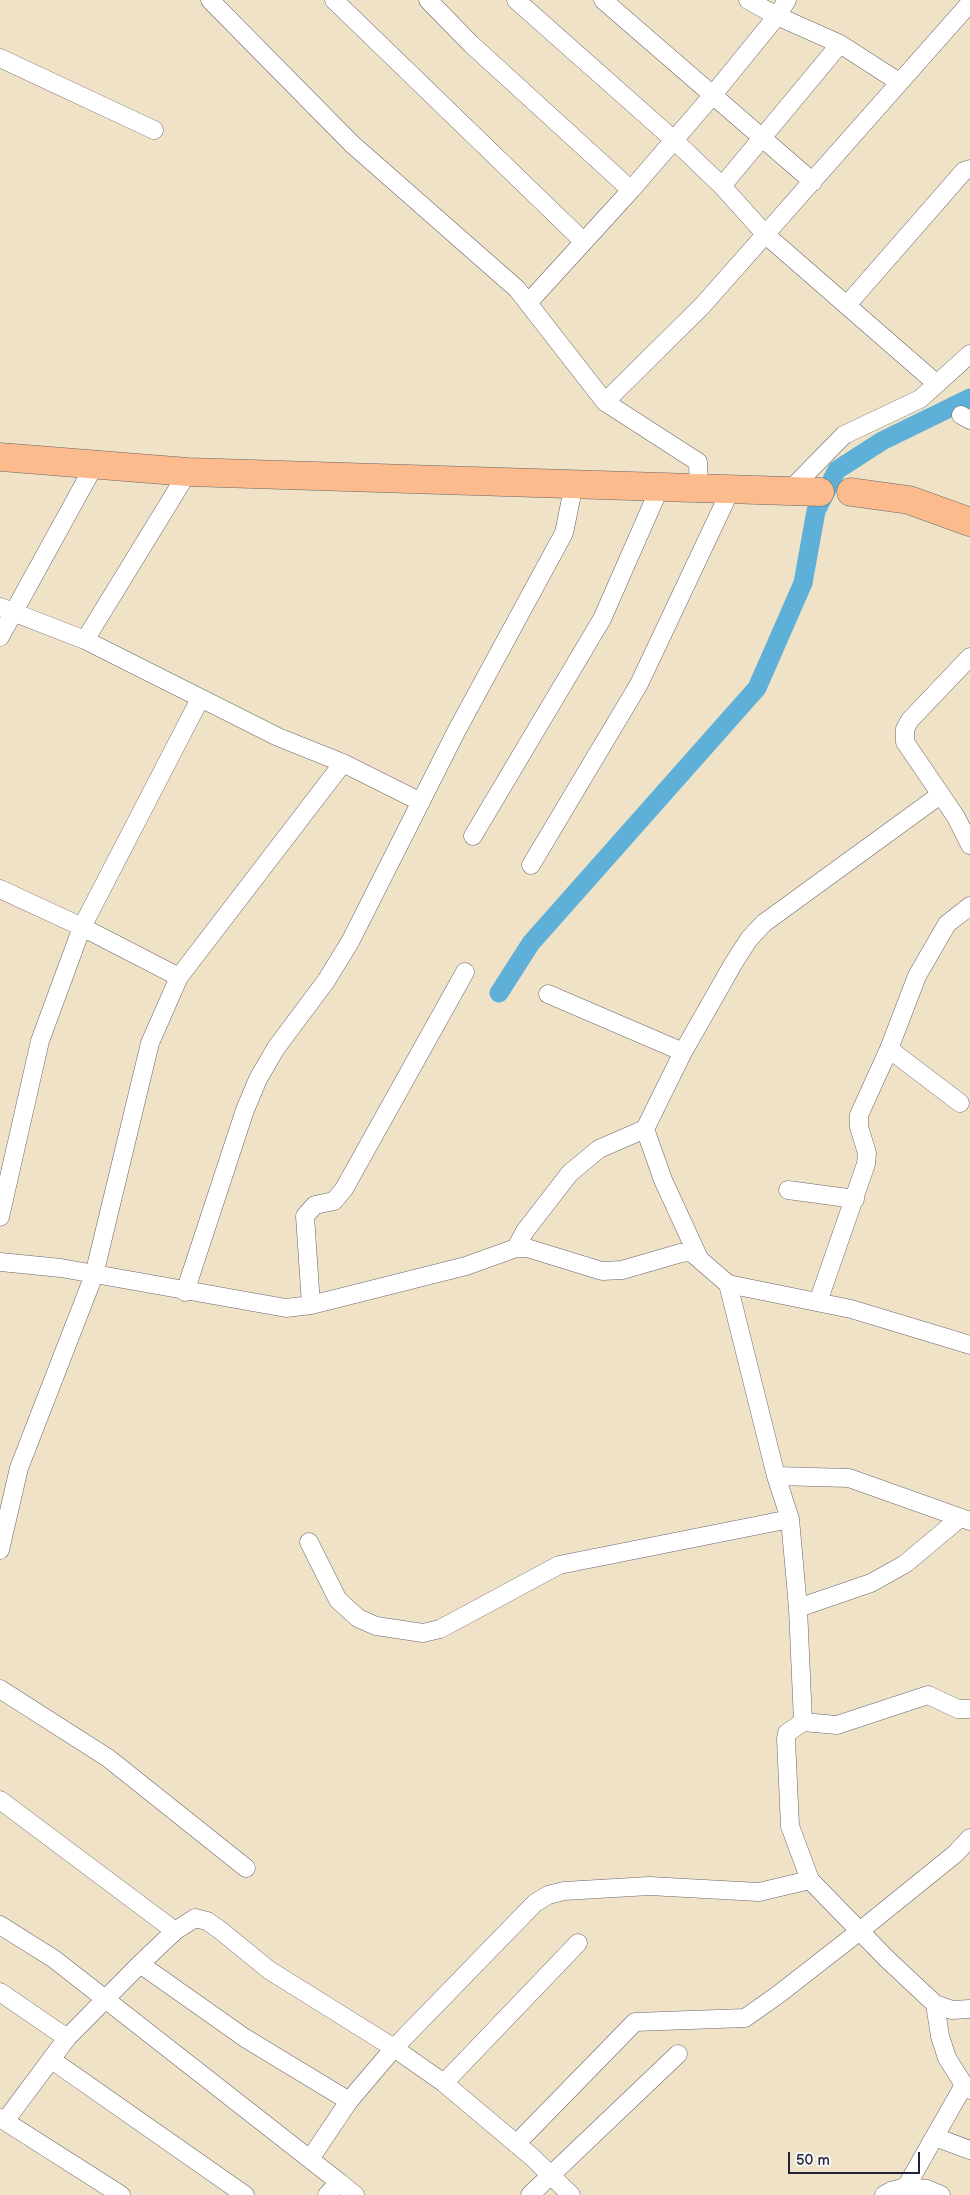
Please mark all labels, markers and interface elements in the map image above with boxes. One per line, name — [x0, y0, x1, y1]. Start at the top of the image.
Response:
scale bar — [790, 2142, 922, 2174]
text: 50 m — [796, 2151, 830, 2170]

